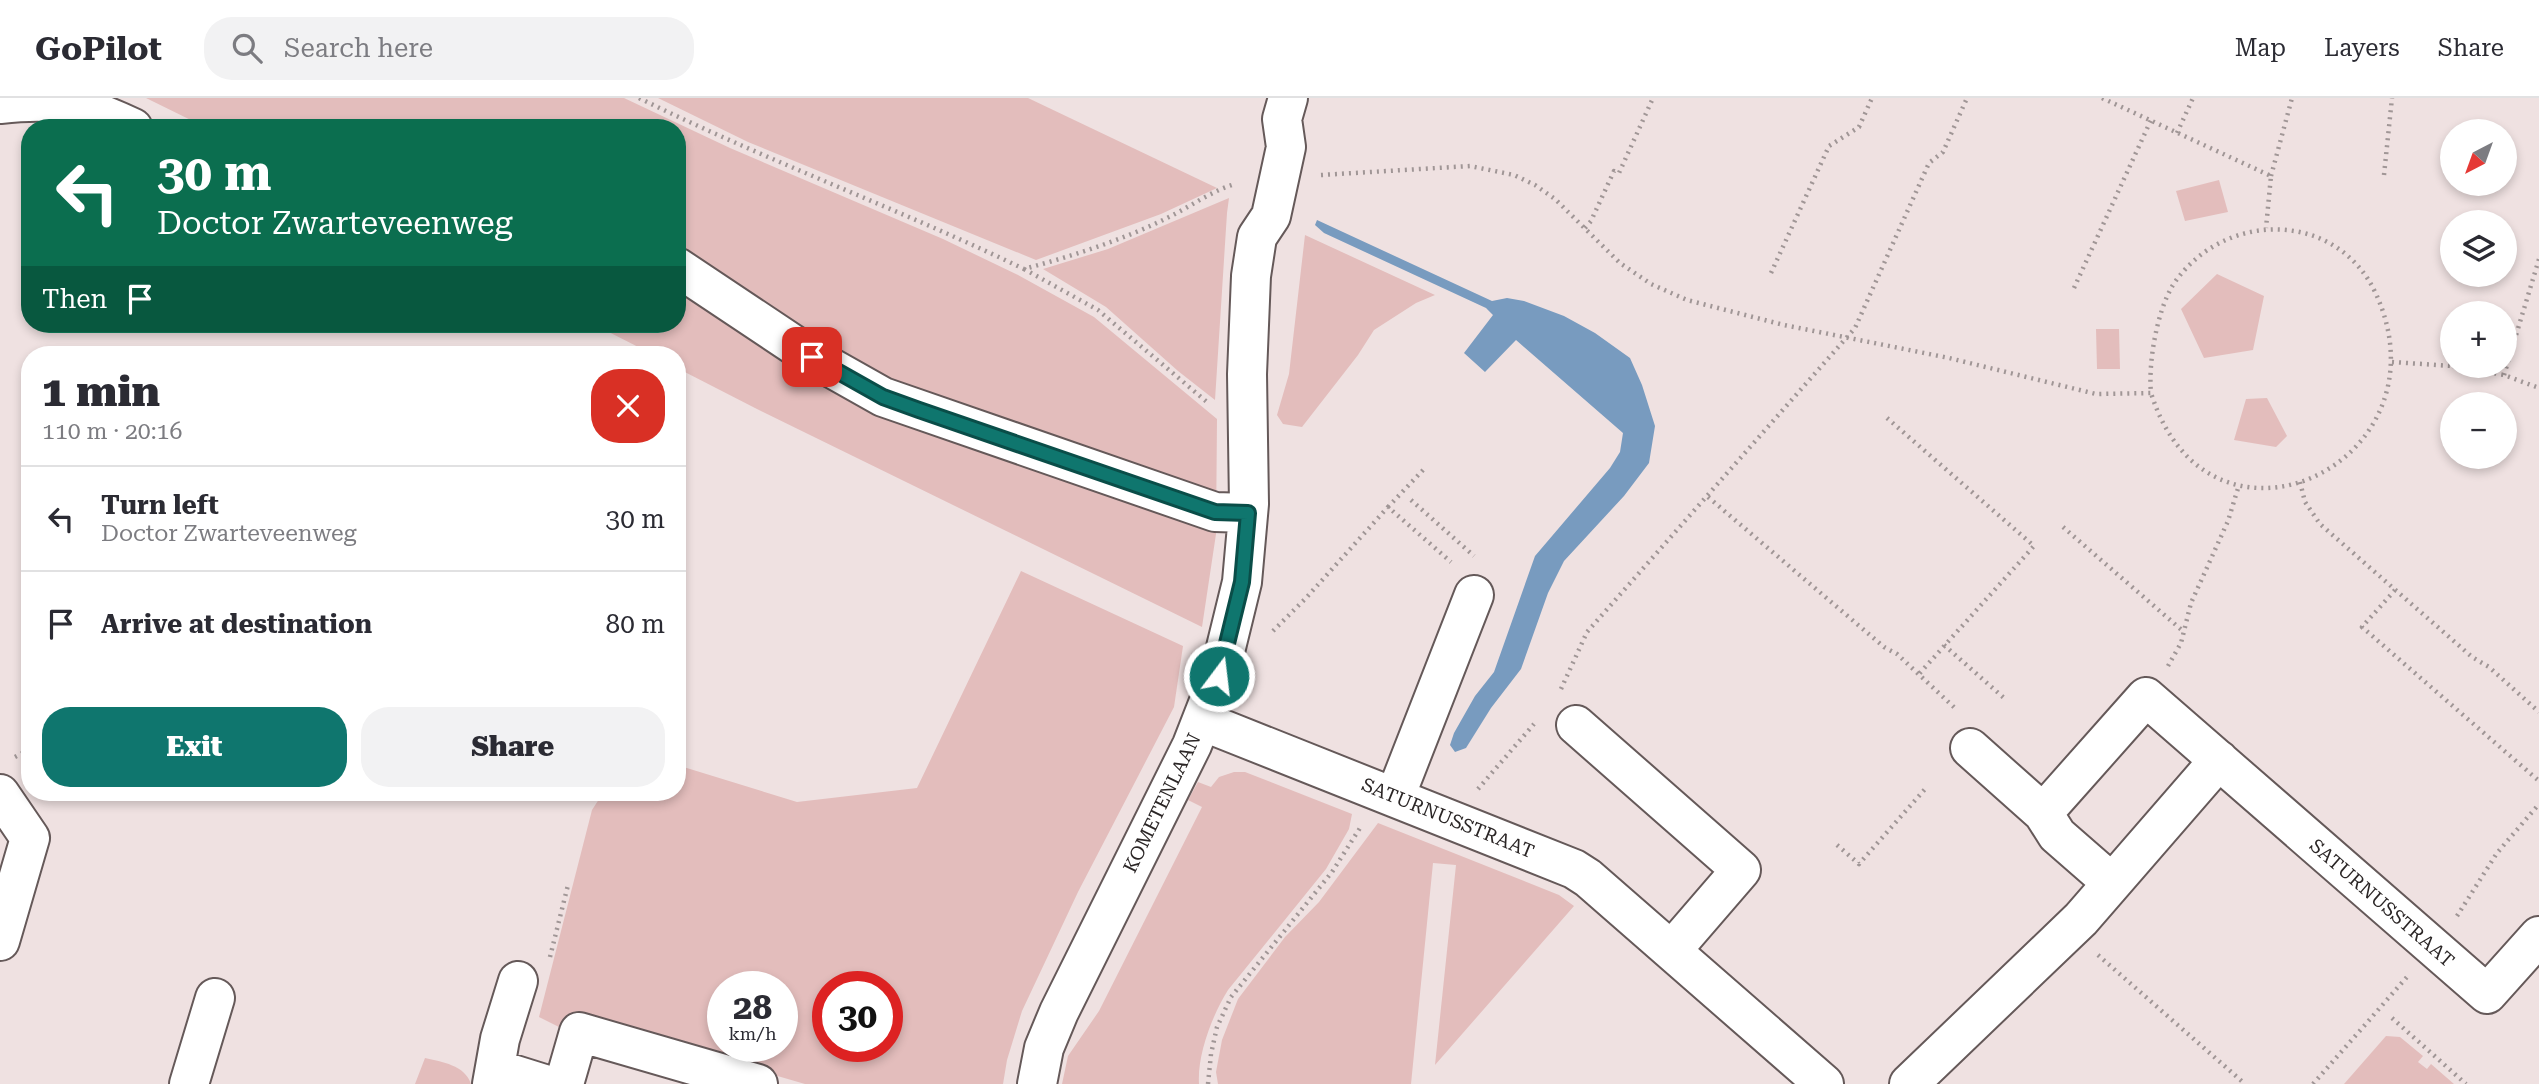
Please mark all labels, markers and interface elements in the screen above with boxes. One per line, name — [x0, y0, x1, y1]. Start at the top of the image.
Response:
search box — [204, 17, 694, 80]
text: GoPilot — [35, 29, 162, 68]
icon: search — [228, 29, 266, 67]
text: Search here — [284, 33, 433, 63]
text: Map — [2235, 34, 2286, 62]
text: Layers — [2324, 34, 2400, 62]
text: Share — [2438, 34, 2504, 62]
north arrow — [2440, 119, 2516, 196]
map controls — [2440, 119, 2517, 469]
text: 30 m — [157, 145, 272, 202]
icon: left — [42, 147, 133, 238]
text: Doctor Zwarteveenweg — [157, 204, 513, 242]
button: layers — [2440, 210, 2517, 287]
icon: arrive — [121, 280, 159, 318]
text: Then — [42, 284, 107, 314]
button: + — [2440, 301, 2517, 378]
pin — [782, 327, 842, 387]
icon: arrive — [793, 338, 831, 376]
text: 1 min — [42, 367, 160, 416]
button: close — [591, 369, 665, 443]
button: − — [2440, 392, 2517, 469]
text: 110 m · 20:16 — [42, 418, 182, 445]
text: Turn left — [101, 490, 219, 520]
icon: left — [42, 500, 80, 538]
text: 30 m — [606, 504, 665, 534]
text: Doctor Zwarteveenweg — [101, 520, 357, 547]
icon: arrive — [42, 605, 80, 643]
text: Arrive at destination — [101, 609, 372, 639]
text: 80 m — [606, 609, 665, 639]
position arrow — [1182, 639, 1256, 713]
button: Exit — [42, 707, 347, 787]
button: Share — [361, 707, 665, 787]
street label: KOMETENLAAN — [1118, 729, 1206, 877]
street label: SATURNUSSTRAAT — [1358, 773, 1538, 863]
street label: SATURNUSSTRAAT — [2305, 834, 2459, 972]
speed limit sign: 30 — [812, 971, 903, 1062]
text: 28 — [733, 987, 772, 1028]
text: km/h — [728, 1023, 777, 1044]

